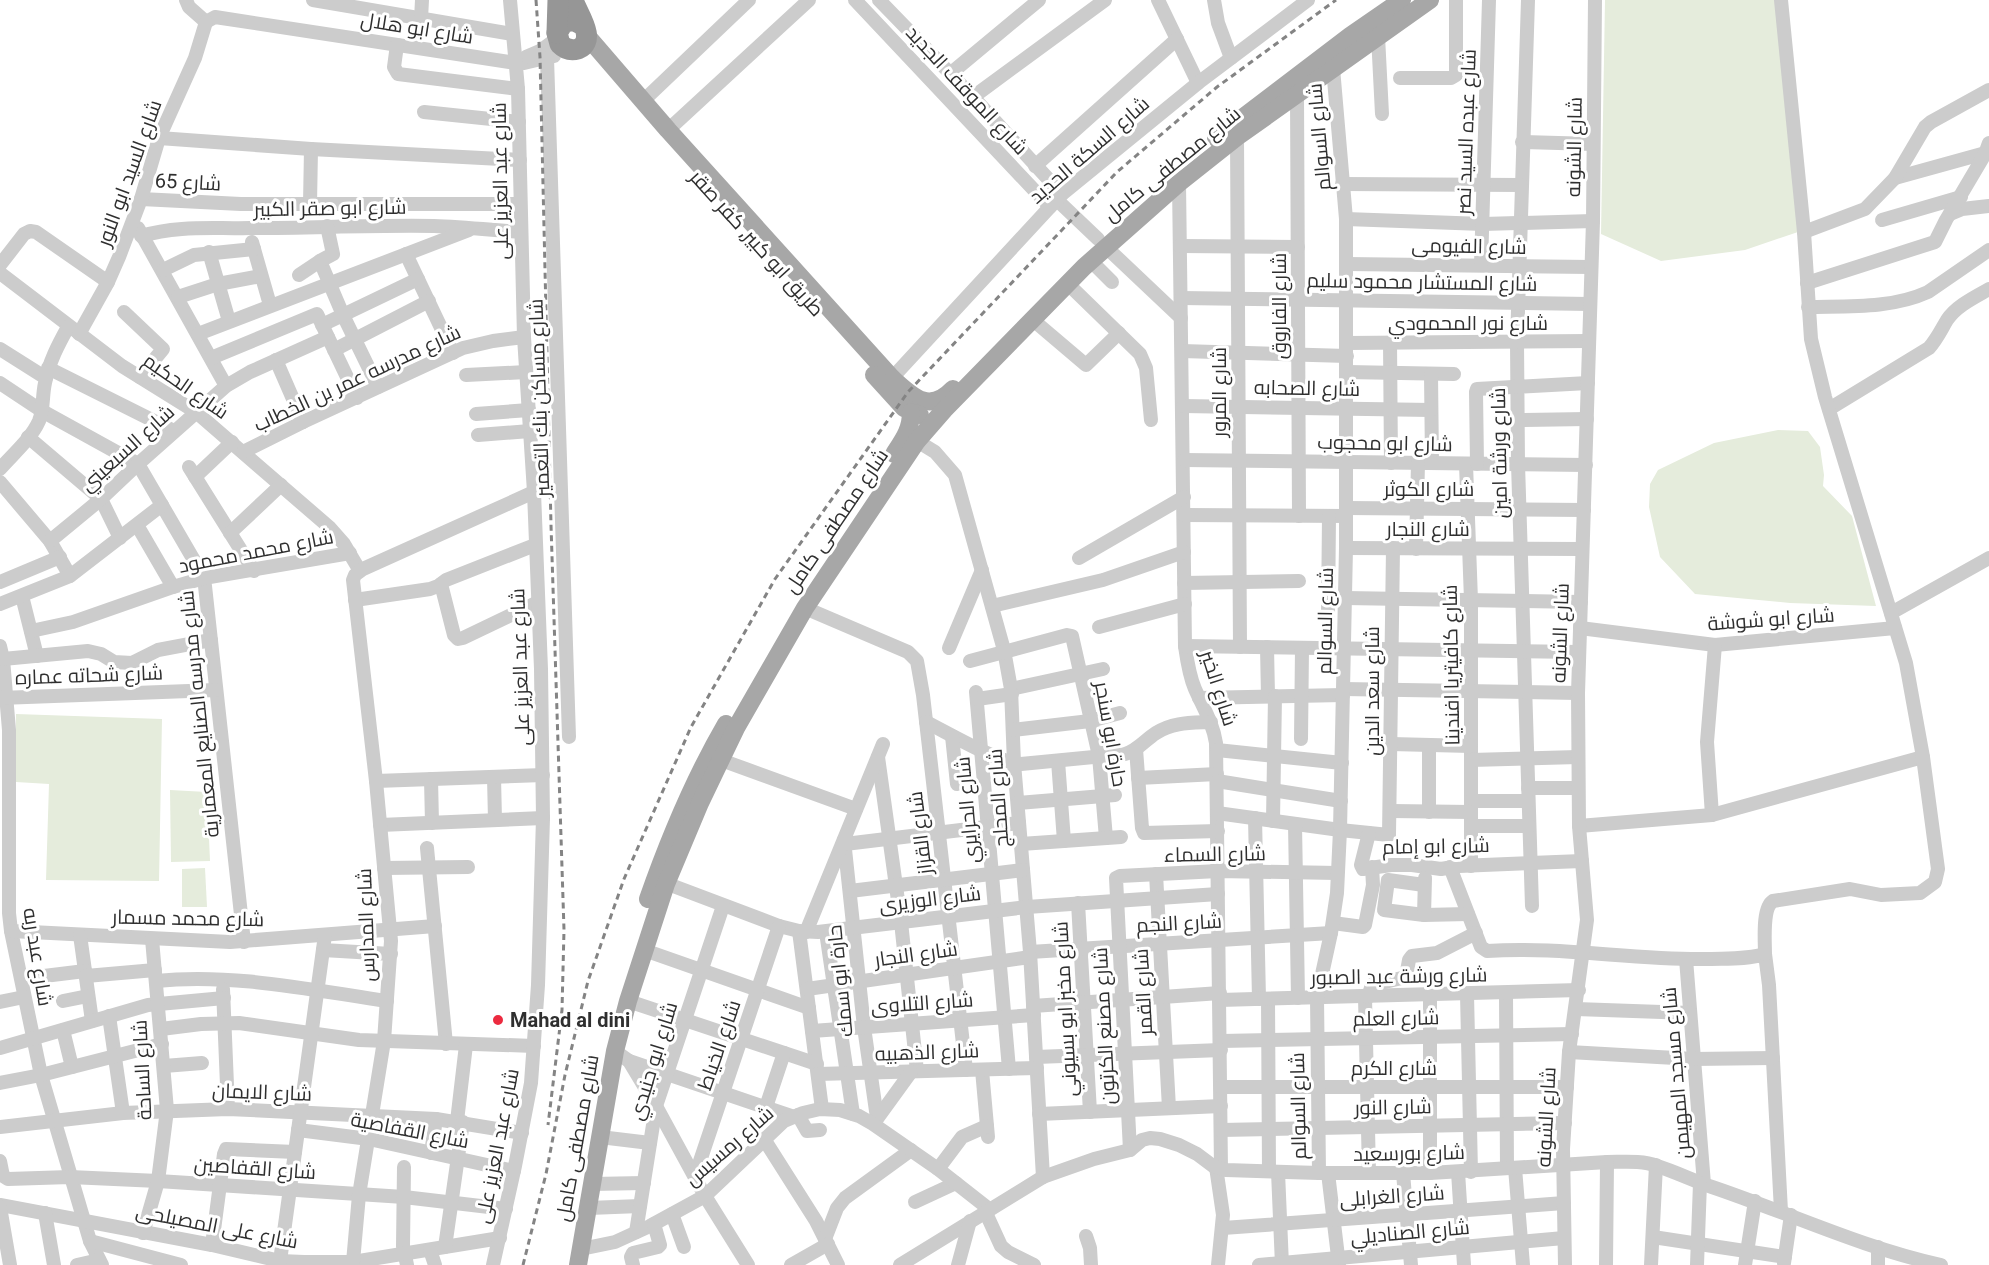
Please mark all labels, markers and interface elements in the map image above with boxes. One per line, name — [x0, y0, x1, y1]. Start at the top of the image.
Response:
street label: شارع ابو هلال — [359, 7, 475, 51]
street label: شارع الموقف الجديد — [900, 21, 1033, 161]
street label: شارع عبده السيد نصر — [1451, 49, 1483, 216]
street label: شارع السوالم — [1302, 82, 1338, 192]
street label: شارع السكة الحديد — [1024, 91, 1155, 210]
street label: شارع السيد ابو النور — [91, 96, 169, 251]
street label: شارع الشونه — [1561, 97, 1589, 197]
street label: شارع مصطفى كامل — [1099, 101, 1247, 228]
street label: شارع عبد العزيز على — [487, 102, 515, 260]
street label: طريق ابو كبير, كفر صقر — [684, 164, 829, 322]
street label: شارع 65 — [154, 168, 222, 198]
street label: شارع ابو صقر الكبير — [252, 195, 407, 223]
street label: شارع الفيومى — [1411, 233, 1527, 261]
street label: شارع الفاروق — [1267, 253, 1293, 359]
street label: شارع المستشار محمود سليم — [1306, 268, 1538, 298]
street label: شارع مساكن بنك التعمير — [524, 298, 556, 499]
street label: شارع نور المحمودي — [1388, 311, 1548, 339]
street label: شارع مدرسه عمر بن الخطاب — [250, 319, 465, 438]
street label: شارع المرور — [1207, 347, 1233, 438]
street label: شارع الحكيم — [137, 348, 233, 426]
street label: شارع الصحابه — [1254, 375, 1360, 403]
street label: شارع ورشة امين — [1486, 387, 1514, 519]
street label: شارع السبعيني — [75, 399, 182, 500]
street label: شارع ابو محجوب — [1317, 430, 1453, 458]
street label: شارع مصطفى كامل — [779, 444, 895, 599]
street label: شارع الكوثر — [1383, 477, 1474, 503]
street label: شارع النجار — [1385, 517, 1470, 543]
street label: شارع محمد محمود — [176, 524, 336, 580]
street label: شارع السوالم — [1312, 567, 1340, 675]
street label: شارع الشونه — [1546, 582, 1576, 684]
street label: شارع كافيتريا افندينا — [1438, 584, 1466, 746]
street label: شارع عبد العزيز على — [505, 588, 537, 746]
street label: شارع مدرسه الصنايع المعمارية — [174, 589, 226, 839]
street label: شارع ابو شوشة — [1707, 603, 1835, 637]
street label: شارع سعد الدين — [1360, 626, 1386, 756]
street label: شارع الخير — [1193, 646, 1243, 730]
street label: شارع شحاته عماره — [15, 660, 164, 692]
street label: حارة ابو سنجر — [1090, 678, 1132, 789]
street label: شارع المحلج — [983, 748, 1015, 848]
street label: شارع الحرايري — [950, 755, 988, 864]
street label: شارع القزاز — [903, 790, 939, 877]
street label: شارع ابو إمام — [1382, 833, 1490, 861]
street label: شارع السماء — [1164, 841, 1266, 869]
street label: شارع المدارس — [352, 868, 382, 982]
street label: شارع الوزيرى — [878, 881, 982, 919]
street label: شارع محمد مسمار — [111, 905, 264, 933]
street label: شارع عبد ربه — [16, 906, 58, 1008]
street label: شارع النجم — [1136, 909, 1223, 939]
street label: شارع مخبز ابو بسيوني — [1048, 920, 1086, 1097]
street label: حارة ابو سمك — [822, 924, 858, 1038]
street label: شارع النجار — [872, 936, 959, 974]
street label: شارع مصنع الكرتون — [1088, 947, 1122, 1105]
street label: شارع القمر — [1129, 948, 1159, 1037]
street label: شارع ورشة عبد الصبور — [1309, 962, 1488, 992]
street label: شارع مسجد المهيمن — [1657, 986, 1697, 1160]
street label: شارع التلاوى — [870, 987, 974, 1021]
street label: شارع الخياط — [692, 997, 747, 1094]
street label: شارع ابو جنيدي — [624, 999, 686, 1124]
street label: شارع العلم — [1352, 1005, 1440, 1033]
place label: Mahad al dini — [510, 1008, 630, 1032]
marker: Mahad al dini — [491, 1013, 505, 1027]
street label: شارع الساحة — [127, 1019, 159, 1121]
street label: شارع الذهبيه — [874, 1038, 980, 1068]
street label: شارع السوالم — [1285, 1052, 1313, 1160]
street label: شارع مصطفى كامل — [550, 1053, 605, 1224]
street label: شارع الكرم — [1351, 1056, 1437, 1082]
street label: شارع عبد العزيز على — [470, 1066, 526, 1226]
street label: شارع الشونه — [1531, 1066, 1563, 1168]
street label: شارع الايمان — [212, 1078, 312, 1108]
street label: شارع النور — [1353, 1094, 1432, 1122]
street label: شارع رمسيس — [680, 1101, 780, 1193]
street label: شارع القفاصية — [348, 1107, 471, 1155]
street label: شارع بورسعيد — [1353, 1140, 1465, 1168]
street label: شارع القفاصين — [193, 1152, 317, 1186]
street label: شارع الغرابلى — [1339, 1180, 1445, 1214]
street label: شارع على المصيلحى — [133, 1199, 300, 1255]
street label: شارع الصناديلي — [1349, 1215, 1471, 1253]

